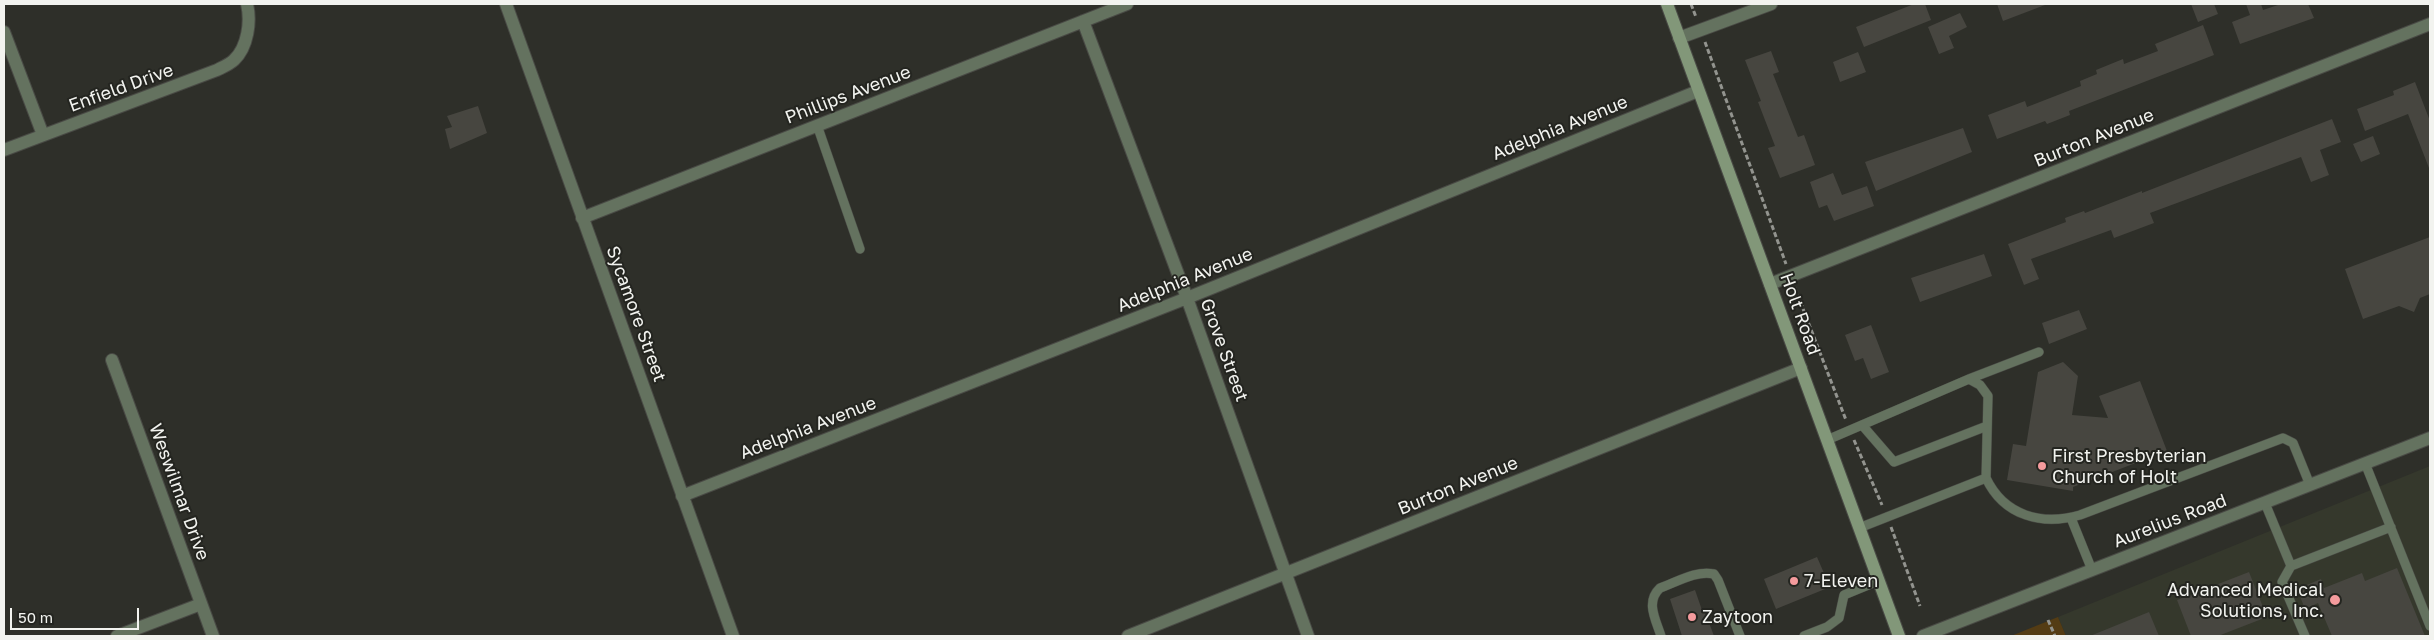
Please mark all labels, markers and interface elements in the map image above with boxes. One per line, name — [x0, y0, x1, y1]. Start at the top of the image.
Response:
street label: Enfield Drive — [66, 59, 176, 117]
street label: Phillips Avenue — [782, 61, 914, 129]
street label: Adelphia Avenue — [1489, 91, 1631, 165]
street label: Burton Avenue — [2031, 104, 2157, 172]
street label: Sycamore Street — [601, 243, 671, 385]
street label: Adelphia Avenue — [1114, 243, 1256, 317]
street label: Holt Road — [1775, 270, 1825, 358]
street label: Grove Street — [1195, 296, 1253, 404]
street label: Adelphia Avenue — [737, 392, 879, 464]
street label: Weswilmar Drive — [144, 421, 214, 563]
place label: First Presbyterian Church of Holt — [2052, 445, 2206, 488]
street label: Burton Avenue — [1395, 452, 1521, 520]
marker: First Presbyterian Church of Holt — [2036, 460, 2048, 472]
street label: Aurelius Road — [2110, 490, 2230, 552]
place label: 7-Eleven — [1804, 570, 1878, 592]
marker: 7-Eleven — [1788, 575, 1800, 587]
place label: Advanced Medical Solutions, Inc. — [2167, 579, 2324, 622]
marker: Advanced Medical Solutions, Inc. — [2328, 593, 2342, 607]
scale bar — [12, 598, 141, 630]
place label: Zaytoon — [1702, 606, 1773, 628]
text: 50 m — [18, 608, 53, 626]
marker: Zaytoon — [1686, 611, 1698, 623]

